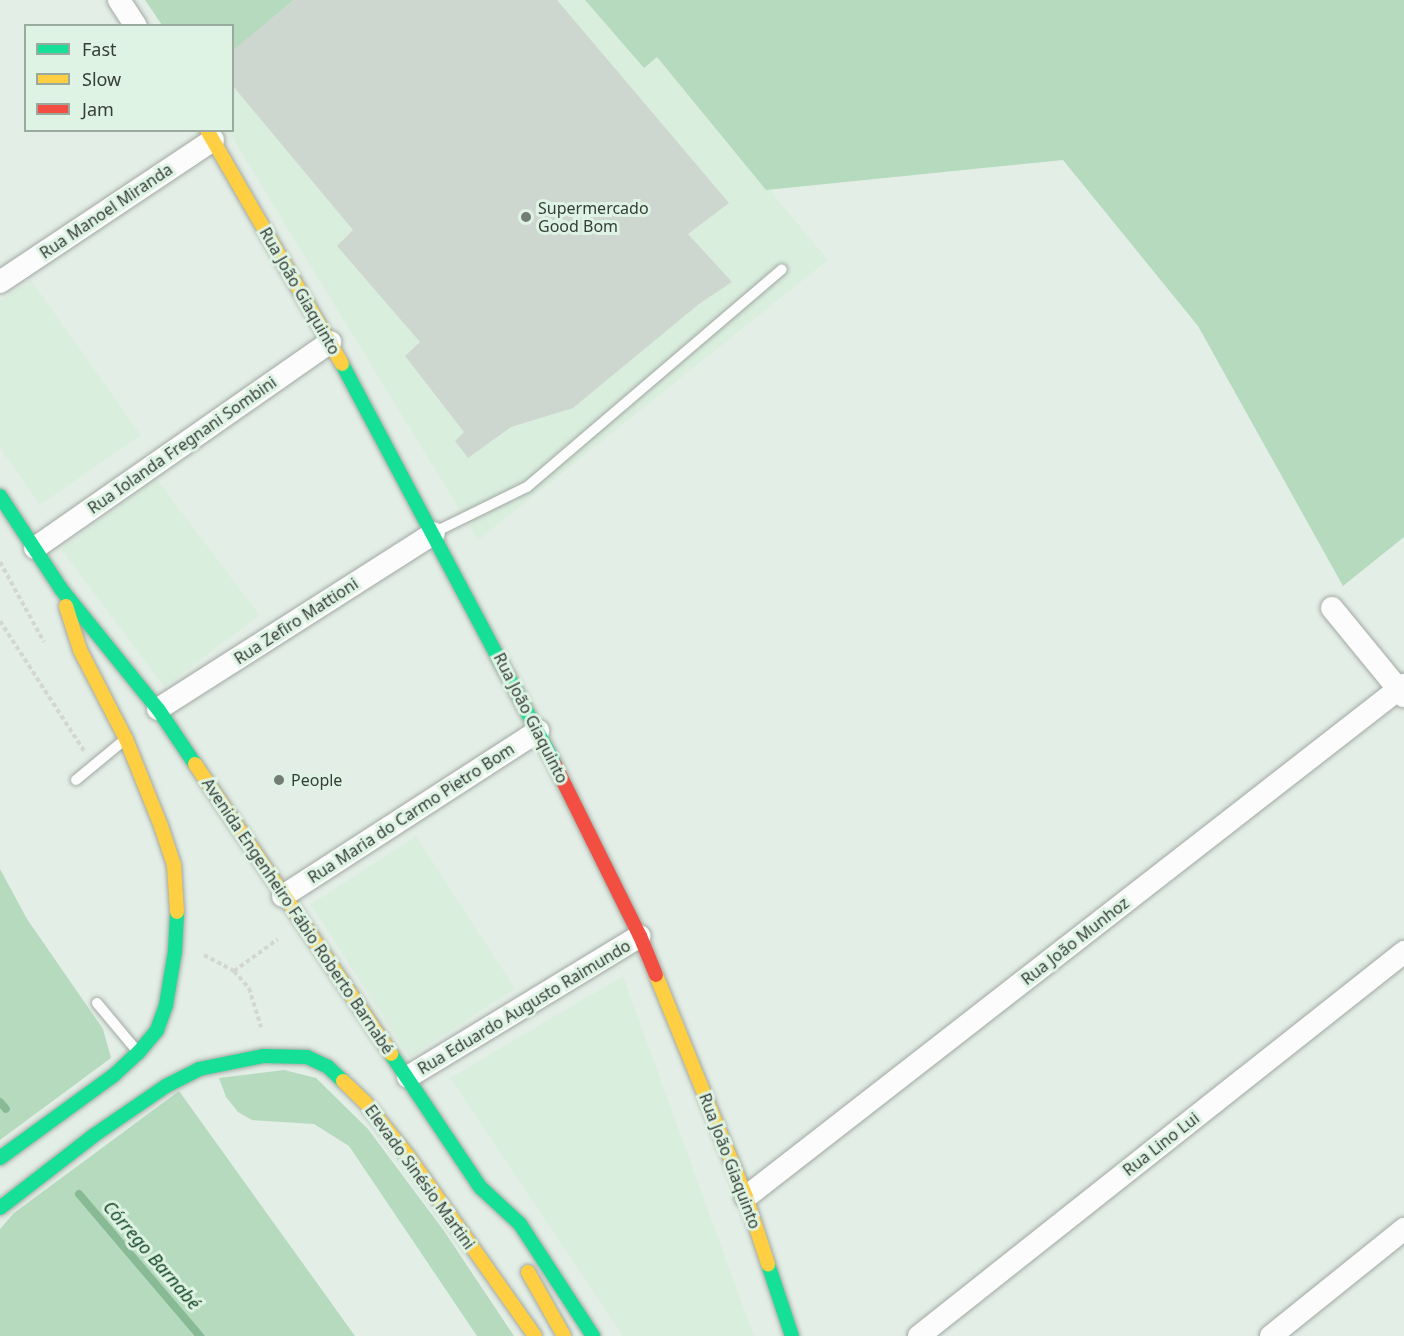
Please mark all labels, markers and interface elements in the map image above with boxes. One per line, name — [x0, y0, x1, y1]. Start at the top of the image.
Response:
legend — [24, 24, 234, 132]
text: Fast — [82, 37, 117, 61]
text: Slow — [82, 67, 121, 91]
text: Jam — [82, 97, 114, 121]
street label: Rua Manoel Miranda — [36, 159, 176, 263]
place label: Supermercado Good Bom — [538, 198, 649, 236]
marker: Supermercado Good Bom — [519, 210, 533, 224]
street label: Rua João Giaquinto — [256, 224, 344, 358]
street label: Rua Iolanda Fregnani Sombini — [84, 372, 280, 518]
street label: Rua Zefiro Mattioni — [230, 574, 362, 668]
street label: Rua João Giaquinto — [490, 650, 572, 786]
street label: Rua Maria do Carmo Pietro Bom — [304, 739, 518, 887]
place label: People — [291, 770, 342, 790]
marker: People — [272, 773, 286, 787]
street label: Avenida Engenheiro Fábio Roberto Barnabé — [198, 774, 398, 1058]
street label: Rua João Munhoz — [1017, 893, 1133, 989]
street label: Rua Eduardo Augusto Raimundo — [414, 936, 634, 1078]
street label: Rua João Giaquinto — [695, 1090, 765, 1232]
street label: Elevado Sinésio Martini — [361, 1101, 479, 1253]
street label: Rua Lino Lui — [1119, 1108, 1203, 1180]
water label: Córrego Barnabé — [99, 1196, 205, 1314]

